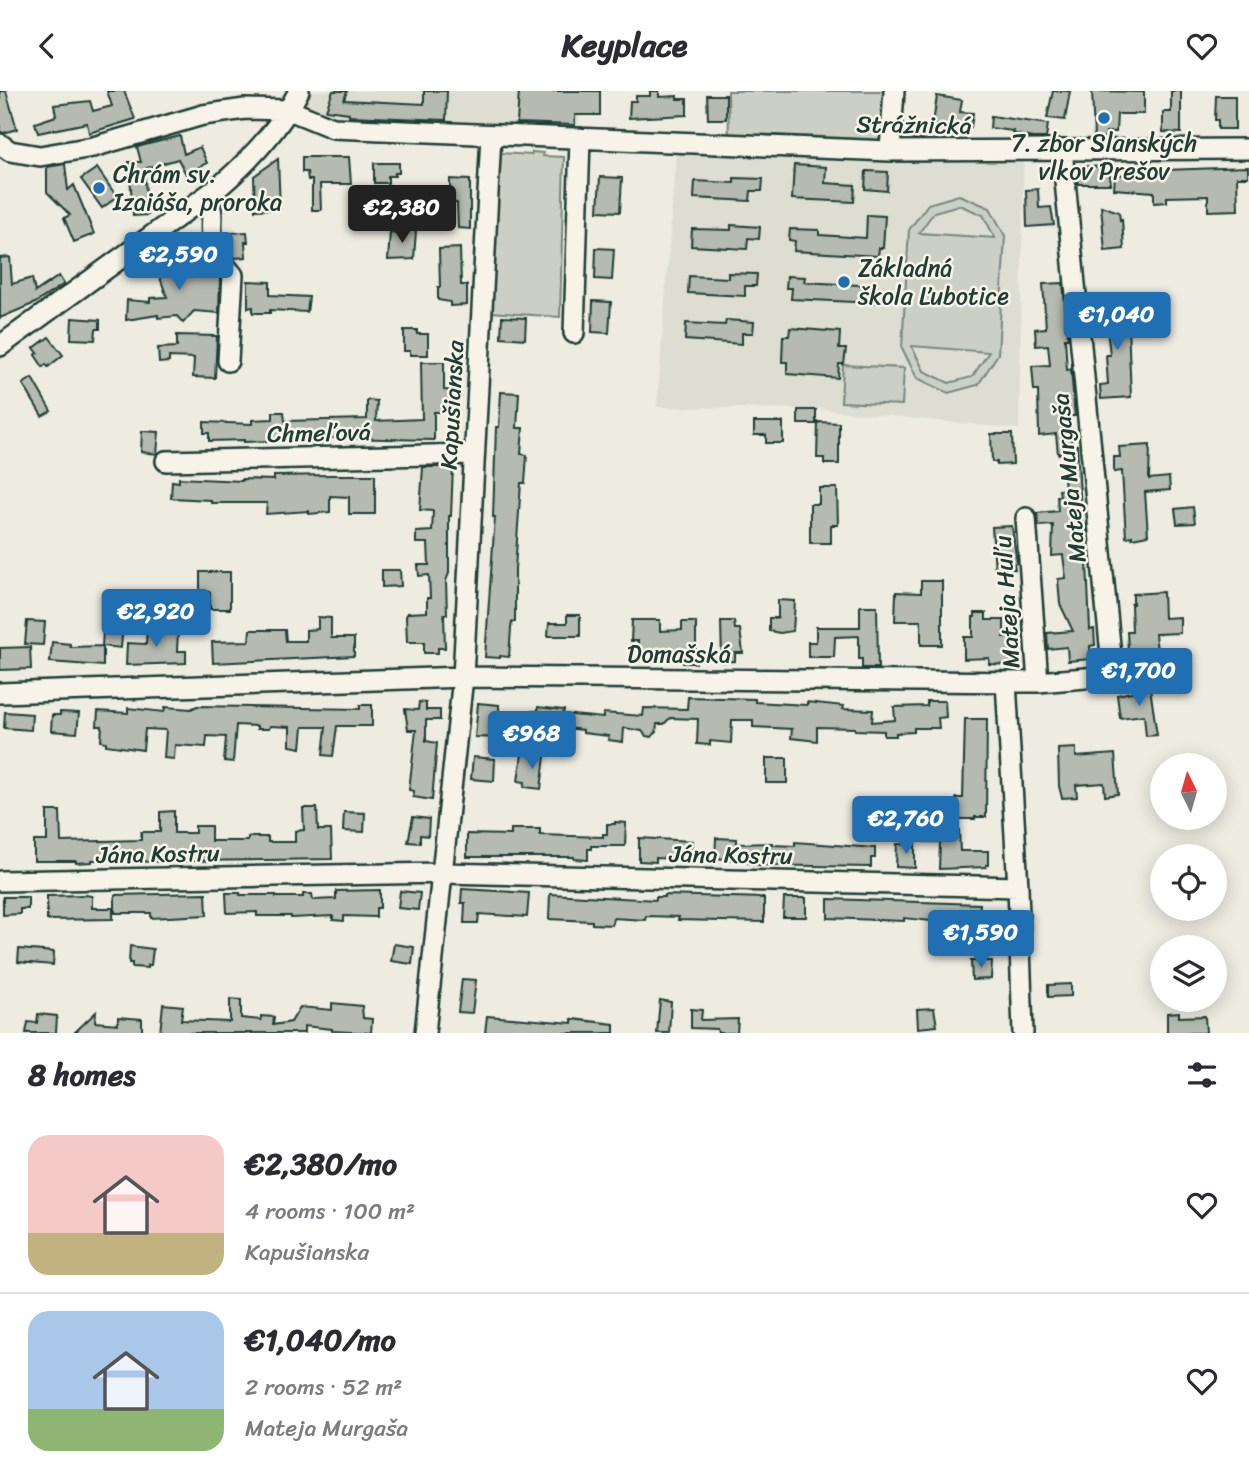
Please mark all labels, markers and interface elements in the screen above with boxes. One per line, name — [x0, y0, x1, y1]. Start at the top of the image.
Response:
text: Keyplace — [562, 17, 687, 74]
icon: back — [28, 27, 66, 65]
icon: heart — [1183, 27, 1221, 65]
street label: Strážnická — [856, 103, 972, 147]
marker: 7. zbor Slanských vlkov Prešov — [1096, 110, 1112, 126]
place label: 7. zbor Slanských vlkov Prešov — [1011, 122, 1197, 192]
place label: Chrám sv. Izaiáša, proroka — [112, 153, 282, 223]
marker: Chrám sv. Izaiáša, proroka — [91, 180, 107, 196]
pin: €2,380 — [345, 185, 459, 245]
text: €2,380 — [364, 187, 440, 228]
pin: €2,590 — [122, 233, 236, 292]
text: €2,590 — [140, 234, 218, 275]
place label: Základná škola Ľubotice — [857, 247, 1009, 317]
marker: Základná škola Ľubotice — [836, 274, 852, 290]
pin: €1,040 — [1060, 293, 1174, 352]
text: €1,040 — [1080, 294, 1154, 335]
street label: Kapušianska — [428, 338, 476, 471]
street label: Mateja Murgaša — [1039, 391, 1099, 565]
street label: Chmeľová — [267, 411, 371, 455]
street label: Mateja Huľu — [981, 534, 1033, 670]
pin: €2,920 — [99, 589, 213, 649]
text: €2,920 — [118, 591, 194, 632]
street label: Domašská — [627, 633, 731, 675]
pin: €1,700 — [1082, 649, 1196, 708]
text: €1,700 — [1102, 650, 1176, 691]
pin: €968 — [491, 711, 573, 771]
text: €968 — [504, 713, 560, 754]
north arrow — [1150, 753, 1227, 829]
map controls — [1150, 753, 1227, 1012]
pin: €2,760 — [849, 797, 963, 856]
text: €2,760 — [868, 798, 944, 839]
street label: Jána Kostru — [95, 832, 220, 876]
street label: Jána Kostru — [668, 833, 793, 877]
button: locate — [1150, 844, 1227, 921]
pin: €1,590 — [924, 911, 1038, 970]
text: €1,590 — [944, 912, 1018, 953]
button: layers — [1150, 935, 1227, 1012]
text: 8 homes — [28, 1048, 136, 1102]
icon: filters — [1183, 1056, 1221, 1094]
text: €2,380/mo — [245, 1137, 397, 1191]
icon: home — [84, 1163, 168, 1247]
icon: heart — [1183, 1186, 1221, 1224]
text: 4 rooms · 100 m² — [245, 1191, 415, 1232]
text: Kapušianska — [245, 1232, 369, 1273]
text: €1,040/mo — [245, 1313, 396, 1367]
icon: home — [84, 1339, 168, 1423]
icon: heart — [1183, 1362, 1221, 1400]
text: 2 rooms · 52 m² — [245, 1367, 402, 1408]
text: Mateja Murgaša — [245, 1408, 408, 1449]

